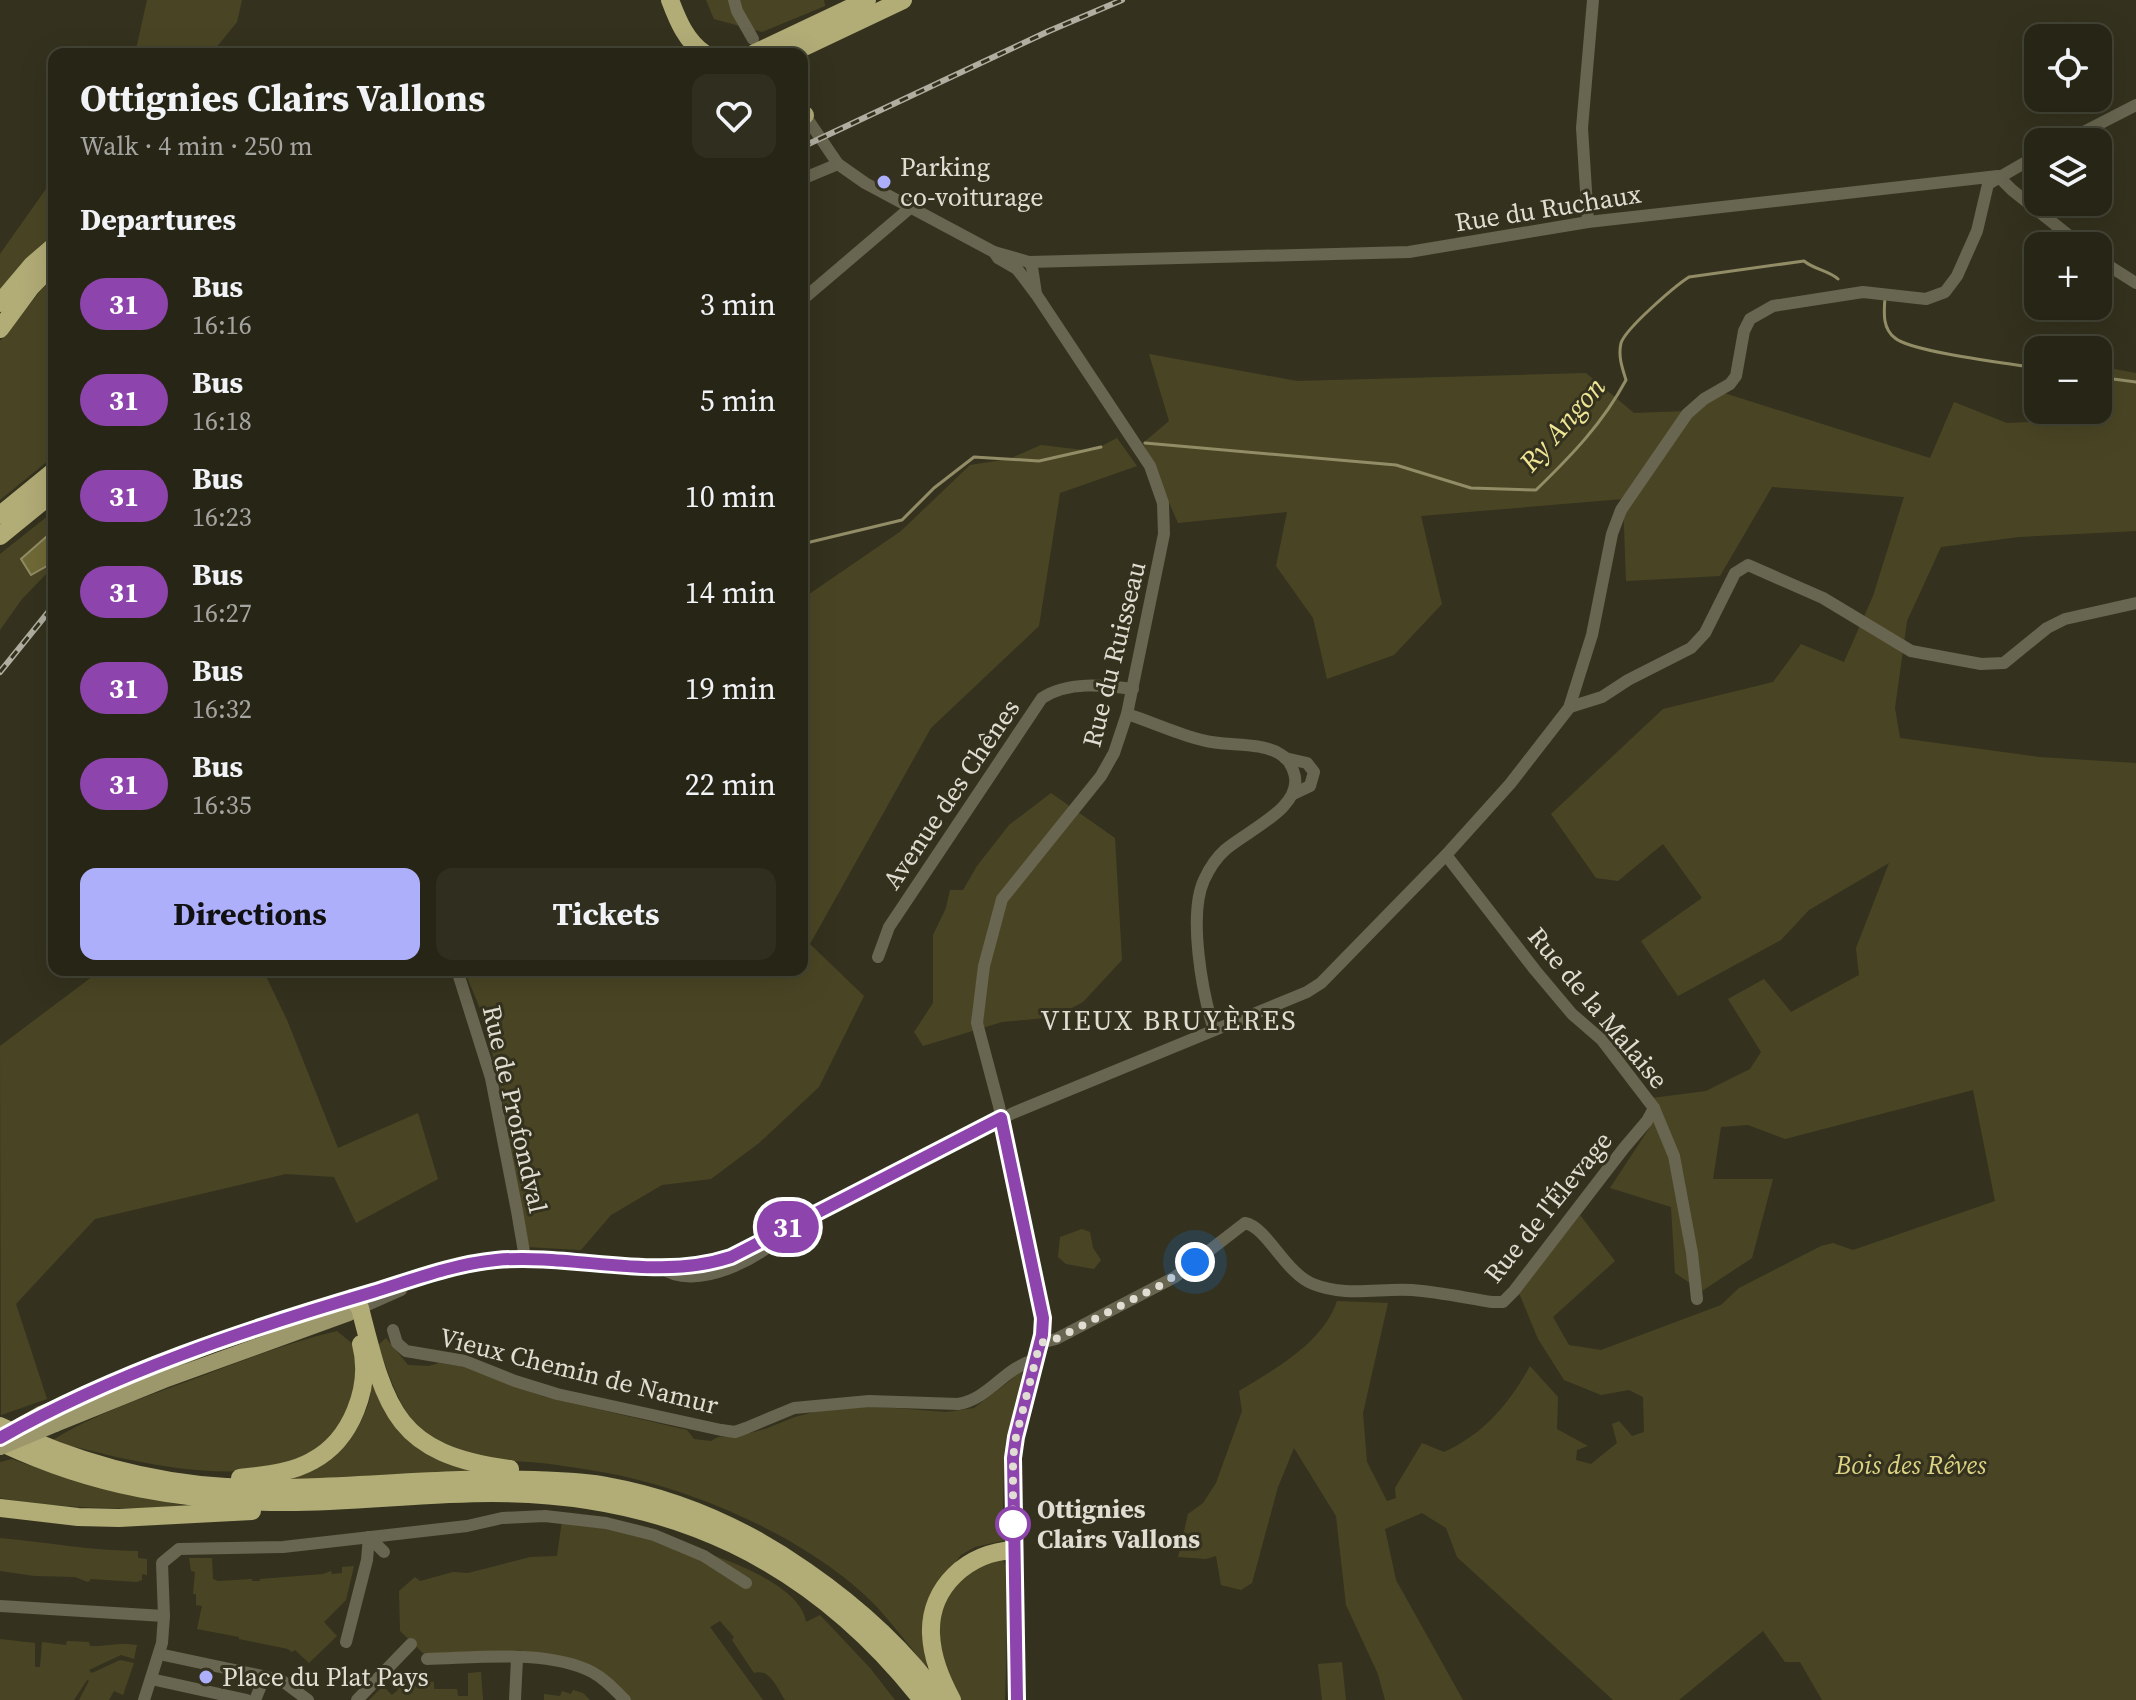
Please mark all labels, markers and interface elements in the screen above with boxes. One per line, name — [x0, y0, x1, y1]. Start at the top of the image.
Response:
map controls — [2024, 24, 2112, 424]
button: locate — [2024, 24, 2112, 112]
text: Ottignies Clairs Vallons — [80, 72, 486, 124]
button: heart — [692, 74, 776, 158]
text: Walk · 4 min · 250 m — [80, 128, 313, 164]
button: layers — [2024, 128, 2112, 216]
place label: Parking co-voiturage — [900, 149, 1043, 215]
marker: Parking co-voiturage — [875, 173, 893, 191]
street label: Rue du Ruchaux — [1452, 175, 1644, 240]
text: Departures — [80, 199, 236, 240]
button: + — [2024, 232, 2112, 320]
text: Bus — [192, 266, 243, 307]
text: 3 min — [700, 284, 776, 325]
text: 31 — [109, 285, 139, 323]
text: 16:16 — [192, 307, 252, 343]
button: − — [2024, 336, 2112, 424]
text: Bus — [192, 362, 243, 403]
water label: Ry Angon — [1510, 368, 1614, 480]
text: 5 min — [700, 380, 776, 421]
text: 31 — [109, 381, 139, 419]
text: 16:18 — [192, 403, 252, 439]
text: Bus — [192, 458, 243, 499]
text: 10 min — [685, 476, 776, 517]
text: 31 — [109, 477, 139, 515]
text: 16:23 — [192, 499, 252, 535]
text: Bus — [192, 554, 243, 595]
street label: Rue du Ruisseau — [1074, 557, 1154, 751]
text: 14 min — [685, 572, 776, 613]
text: 31 — [109, 573, 139, 611]
text: 16:27 — [192, 595, 252, 631]
text: Bus — [192, 650, 243, 691]
text: 19 min — [685, 668, 776, 709]
text: 31 — [109, 669, 139, 707]
text: 16:32 — [192, 691, 252, 727]
street label: Avenue des Chênes — [874, 692, 1028, 896]
text: Bus — [192, 746, 243, 787]
text: 22 min — [685, 764, 776, 805]
text: 31 — [109, 765, 139, 803]
text: 16:35 — [192, 787, 252, 823]
button: Directions — [80, 868, 420, 960]
button: Tickets — [436, 868, 776, 960]
street label: Rue de la Malaise — [1520, 919, 1676, 1097]
district label: VIEUX BRUYÈRES — [1040, 1001, 1298, 1039]
street label: Rue de Profondval — [474, 1002, 556, 1217]
street label: Rue de l'Élevage — [1476, 1124, 1620, 1290]
line badge: 31 — [752, 1201, 824, 1253]
text: 31 — [773, 1208, 803, 1246]
your location — [1175, 1242, 1215, 1282]
street label: Vieux Chemin de Namur — [436, 1319, 722, 1423]
park label: Bois des Rêves — [1835, 1447, 1987, 1483]
place label: Ottignies Clairs Vallons — [1037, 1491, 1200, 1557]
marker: Ottignies Clairs Vallons — [996, 1507, 1030, 1541]
place label: Place du Plat Pays — [222, 1659, 429, 1695]
marker: Place du Plat Pays — [197, 1668, 215, 1686]

